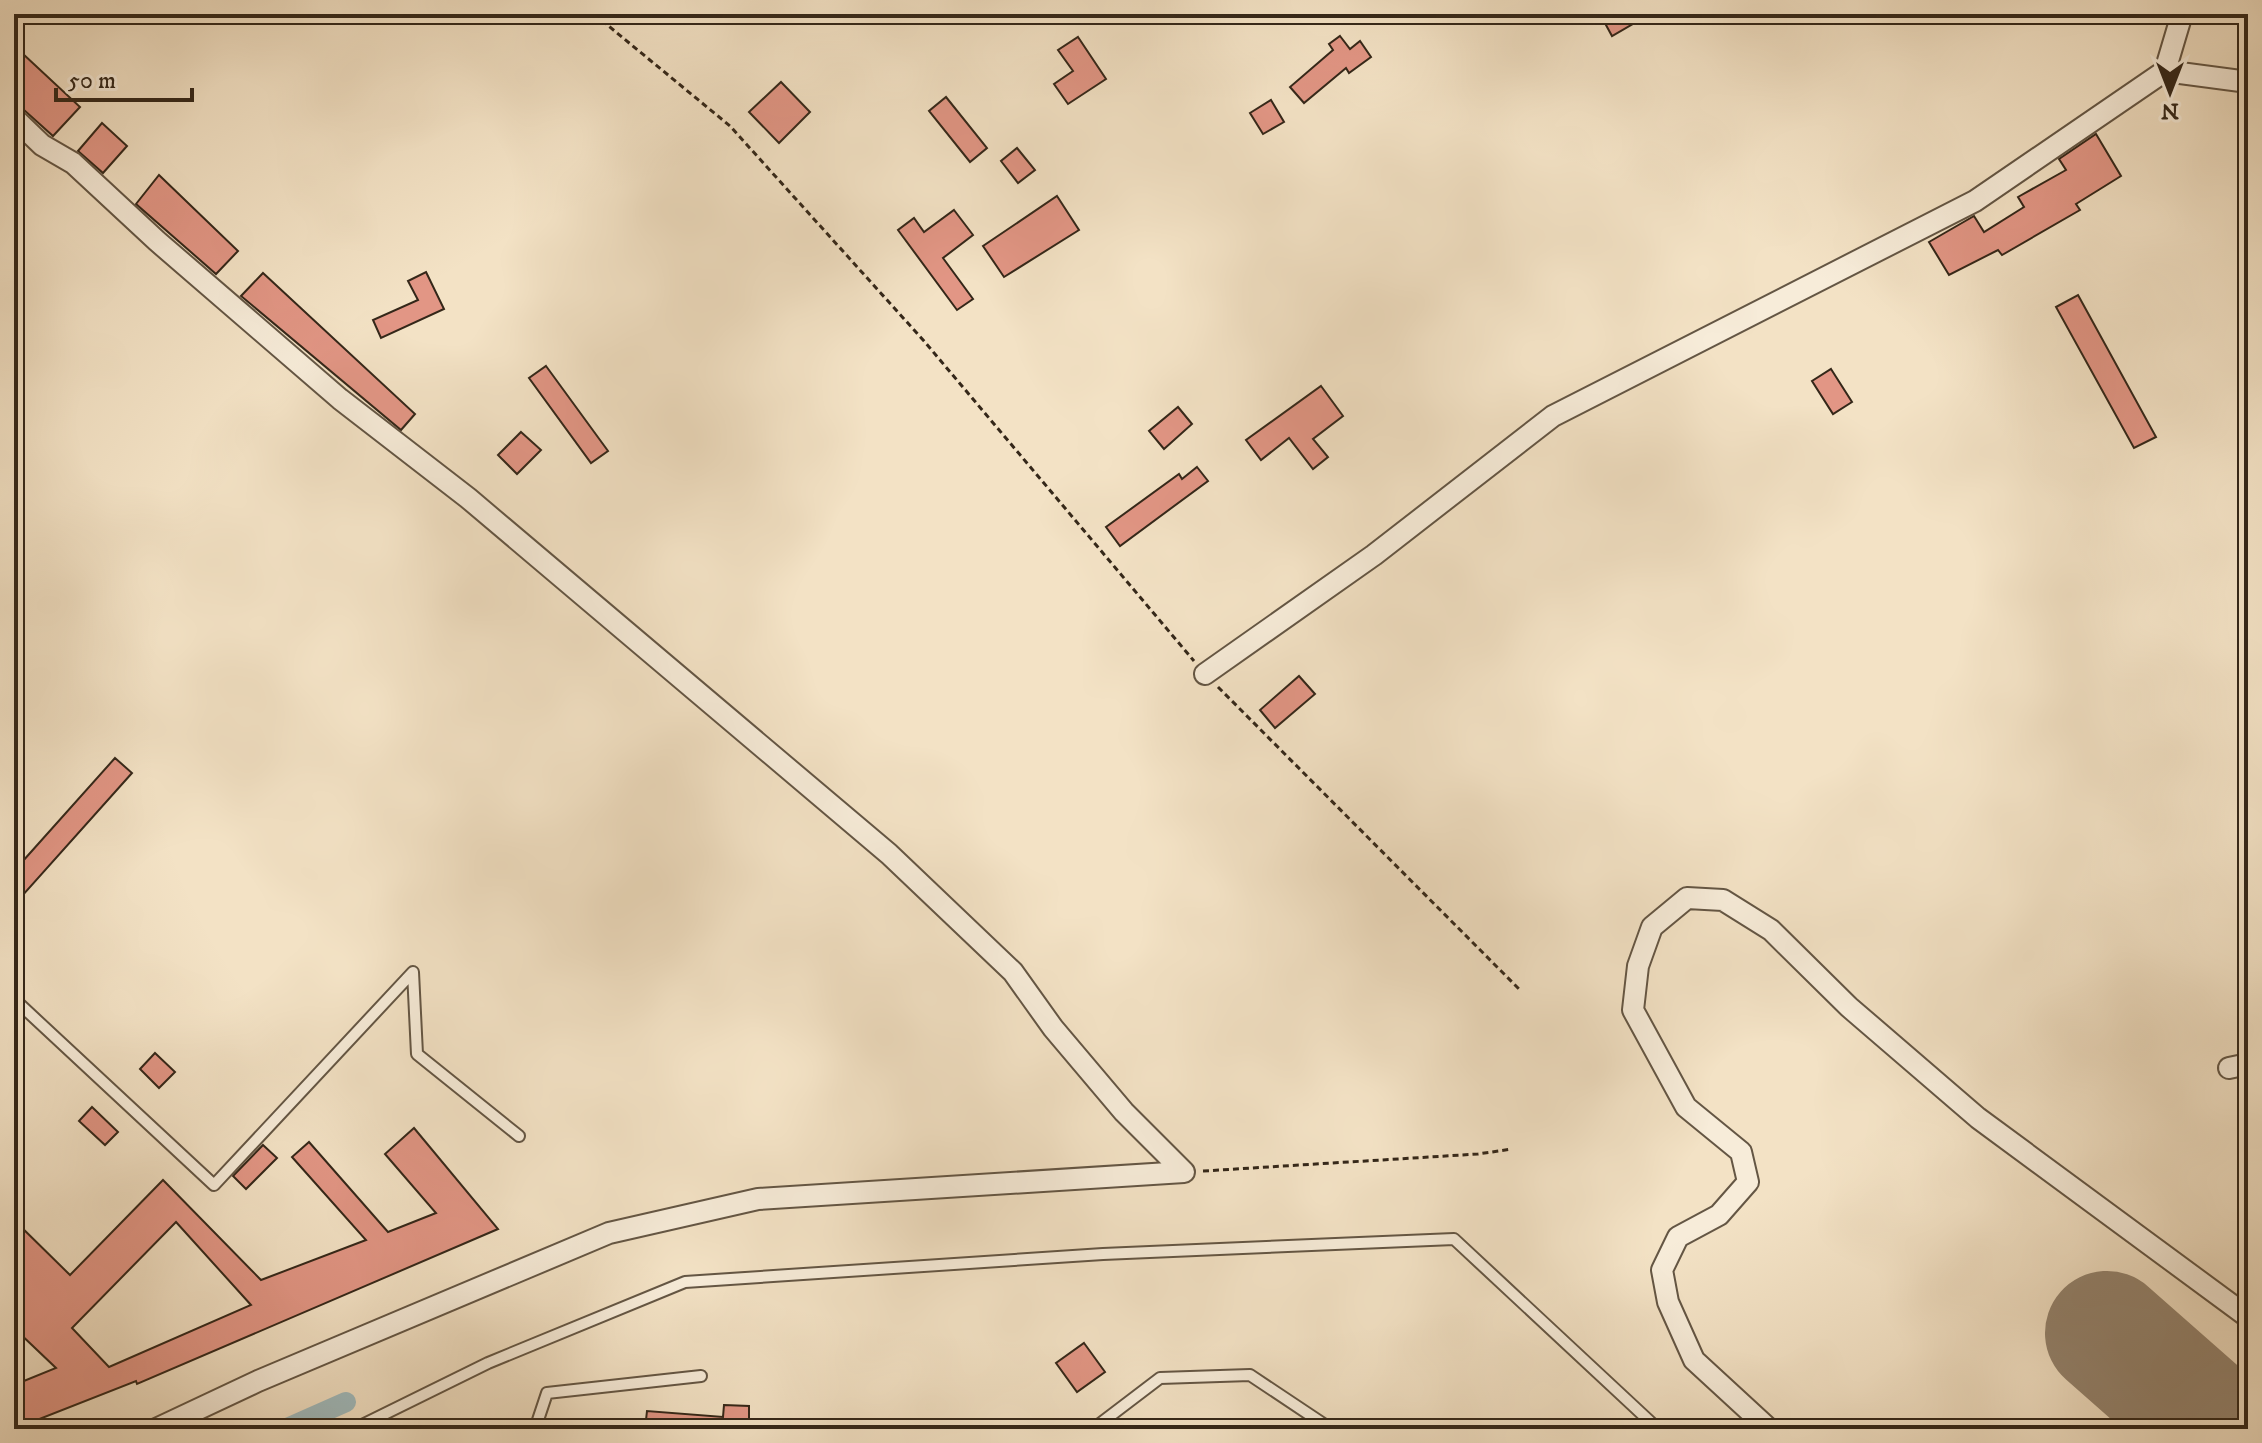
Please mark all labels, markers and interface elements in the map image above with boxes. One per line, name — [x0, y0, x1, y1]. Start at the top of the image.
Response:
scale bar — [56, 52, 192, 102]
north arrow — [2130, 52, 2210, 132]
text: 50 m — [68, 66, 116, 96]
text: N — [2161, 97, 2179, 124]

